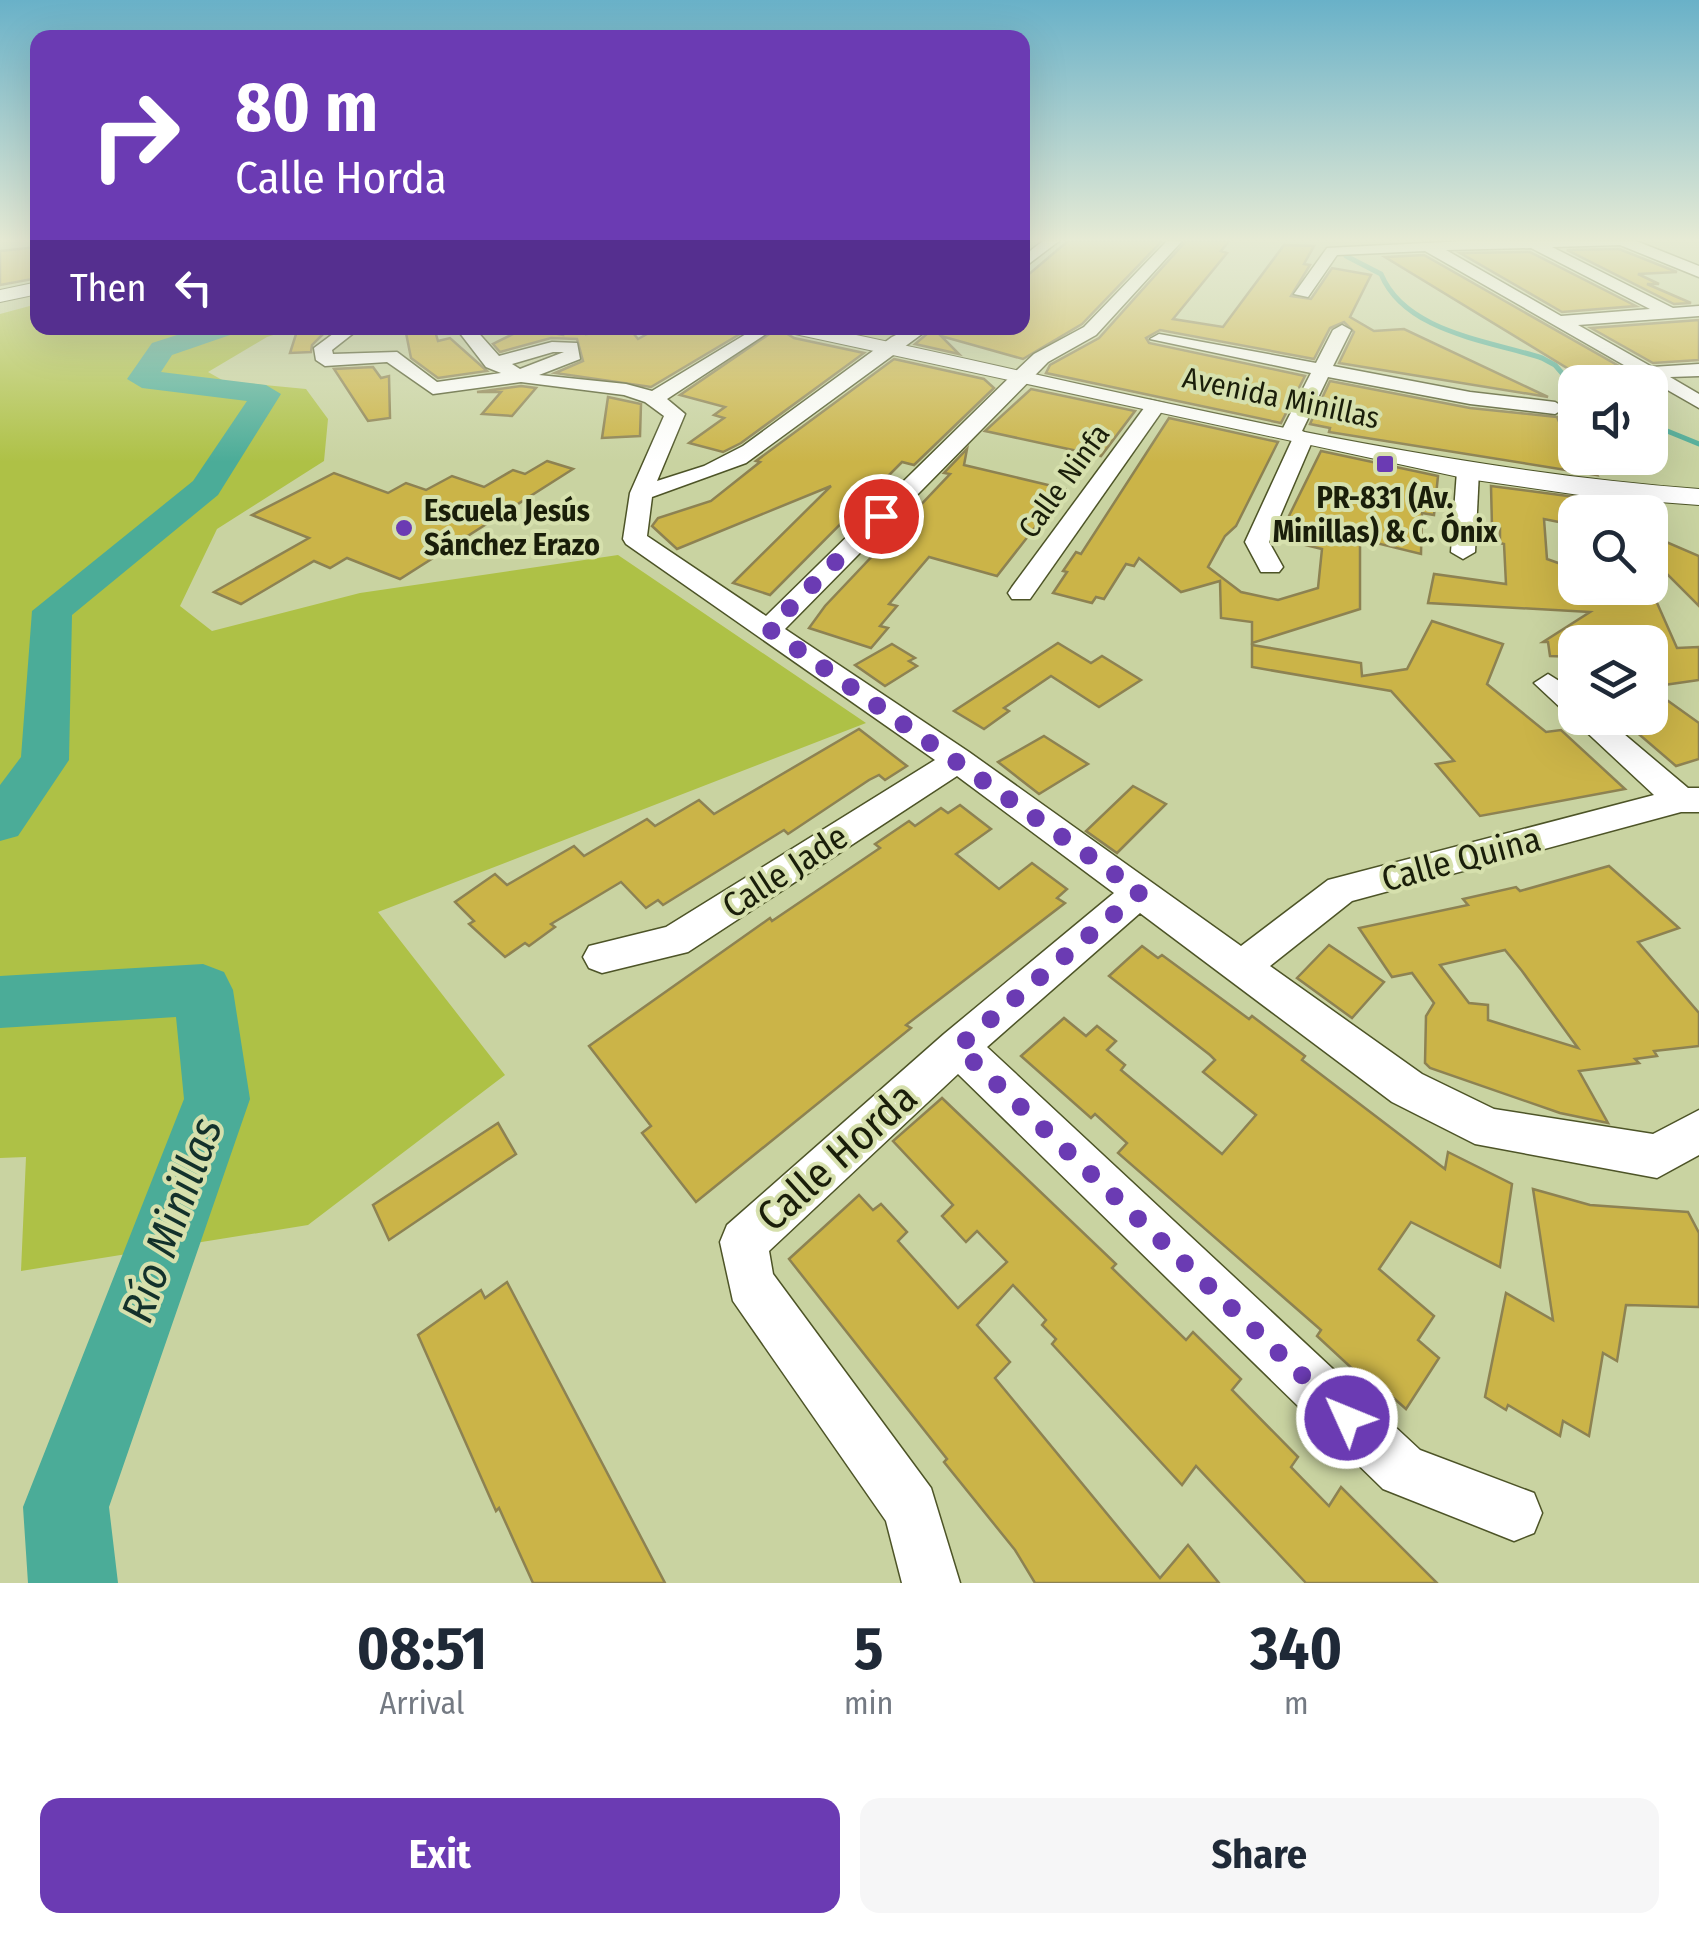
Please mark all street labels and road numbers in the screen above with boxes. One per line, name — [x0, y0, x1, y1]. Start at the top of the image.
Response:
street label: Avenida Minillas — [1179, 360, 1383, 436]
street label: Calle Ninfa — [1011, 417, 1117, 545]
street label: Calle Jade — [715, 815, 855, 927]
street label: Calle Quina — [1377, 818, 1545, 900]
street label: Calle Horda — [747, 1072, 927, 1242]

